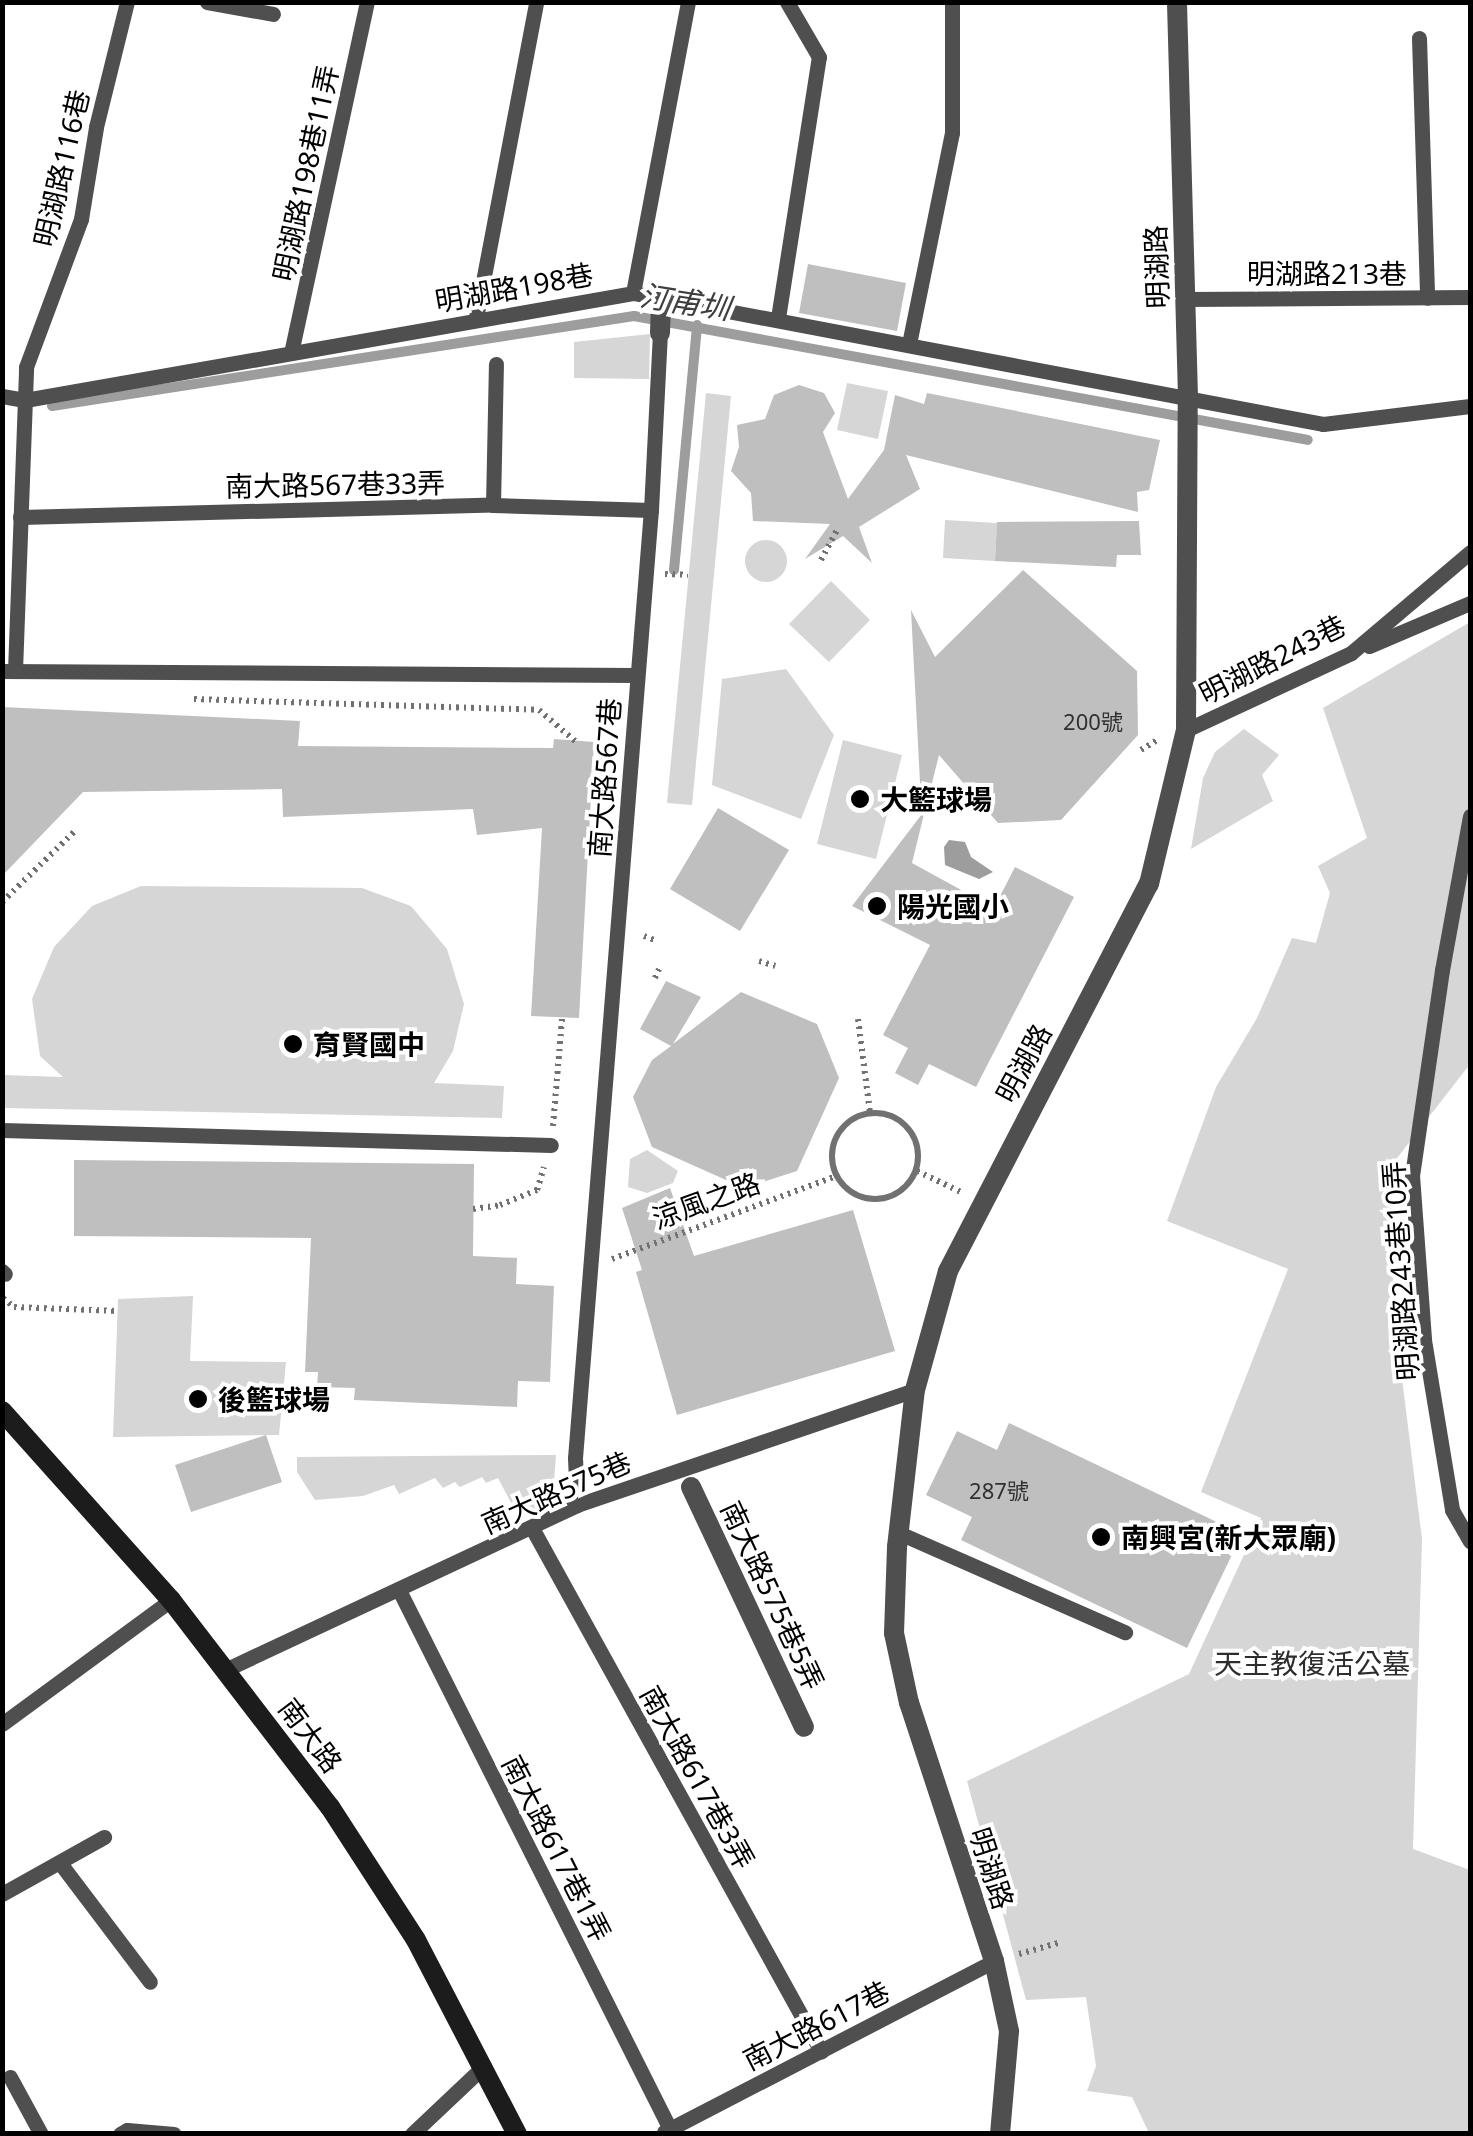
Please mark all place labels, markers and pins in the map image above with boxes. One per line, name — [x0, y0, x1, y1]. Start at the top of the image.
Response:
place label: 大籃球場 — [880, 782, 992, 816]
marker: 大籃球場 — [849, 788, 871, 810]
place label: 陽光國小 — [897, 889, 1009, 923]
marker: 陽光國小 — [866, 895, 888, 917]
place label: 育賢國中 — [313, 1027, 425, 1061]
marker: 育賢國中 — [282, 1033, 304, 1055]
place label: 後籃球場 — [218, 1382, 330, 1416]
marker: 後籃球場 — [187, 1388, 209, 1410]
place label: 南興宮(新大眾廟) — [1121, 1520, 1336, 1554]
marker: 南興宮(新大眾廟) — [1090, 1526, 1112, 1548]

